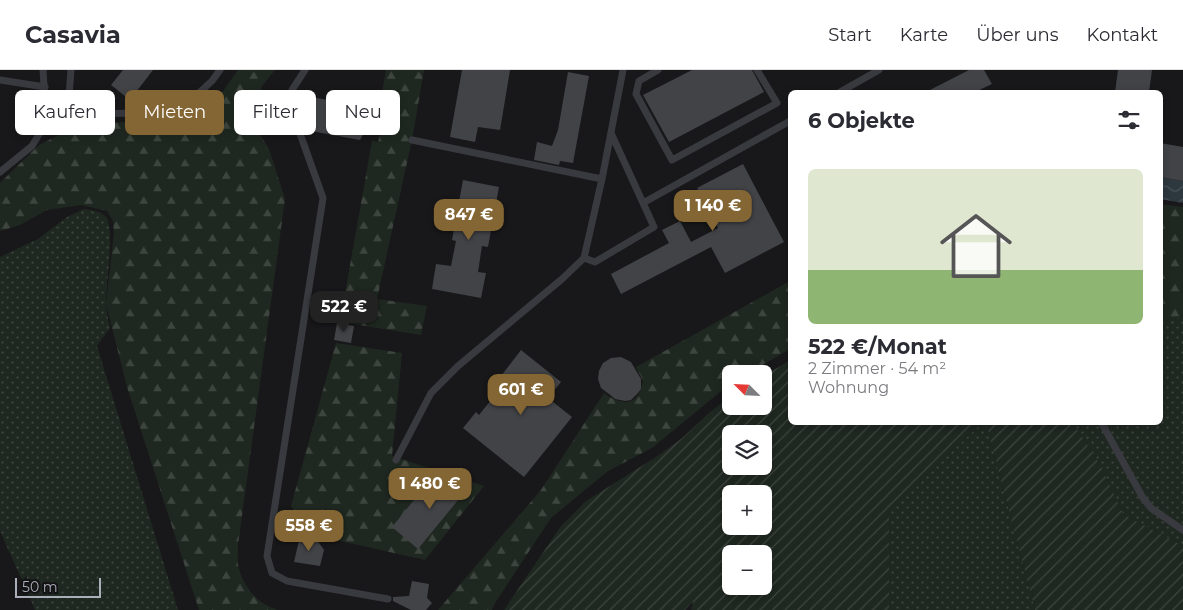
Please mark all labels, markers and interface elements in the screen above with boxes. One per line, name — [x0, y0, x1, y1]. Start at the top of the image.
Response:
text: Casavia — [25, 20, 121, 49]
text: Start — [828, 24, 872, 46]
text: Karte — [900, 24, 948, 46]
text: Über uns — [976, 24, 1059, 46]
text: Kontakt — [1087, 24, 1158, 46]
chip: Kaufen — [15, 90, 115, 135]
chip: Mieten — [125, 90, 224, 135]
chip: Filter — [234, 90, 316, 135]
chip: Neu — [326, 90, 400, 135]
icon: filters — [1115, 106, 1143, 134]
text: 6 Objekte — [808, 108, 915, 133]
pin: 1 140 € — [667, 190, 759, 232]
text: 1 140 € — [685, 196, 741, 215]
pin: 847 € — [434, 198, 504, 241]
icon: home — [931, 201, 1021, 291]
text: 847 € — [445, 205, 493, 224]
pin: 522 € — [309, 290, 379, 333]
text: 522 € — [321, 297, 367, 316]
text: 522 €/Monat — [808, 334, 947, 359]
text: 2 Zimmer · 54 m² — [808, 359, 946, 378]
north arrow — [722, 365, 772, 415]
map controls — [722, 365, 772, 595]
pin: 601 € — [486, 374, 556, 416]
text: Wohnung — [808, 378, 889, 397]
text: 601 € — [499, 380, 543, 399]
button: layers — [722, 425, 772, 475]
pin: 1 480 € — [384, 468, 476, 510]
text: 1 480 € — [400, 474, 460, 493]
button: + — [722, 485, 772, 535]
pin: 558 € — [274, 510, 344, 552]
text: 558 € — [285, 516, 333, 535]
button: − — [722, 545, 772, 595]
scale bar — [15, 575, 101, 598]
text: 50 m — [22, 578, 58, 596]

